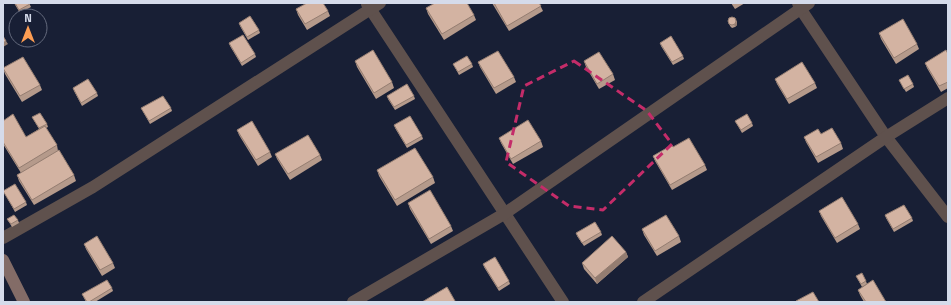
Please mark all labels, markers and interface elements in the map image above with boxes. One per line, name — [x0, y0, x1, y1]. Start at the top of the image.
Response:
north arrow — [8, 8, 48, 48]
text: N — [24, 10, 32, 26]

